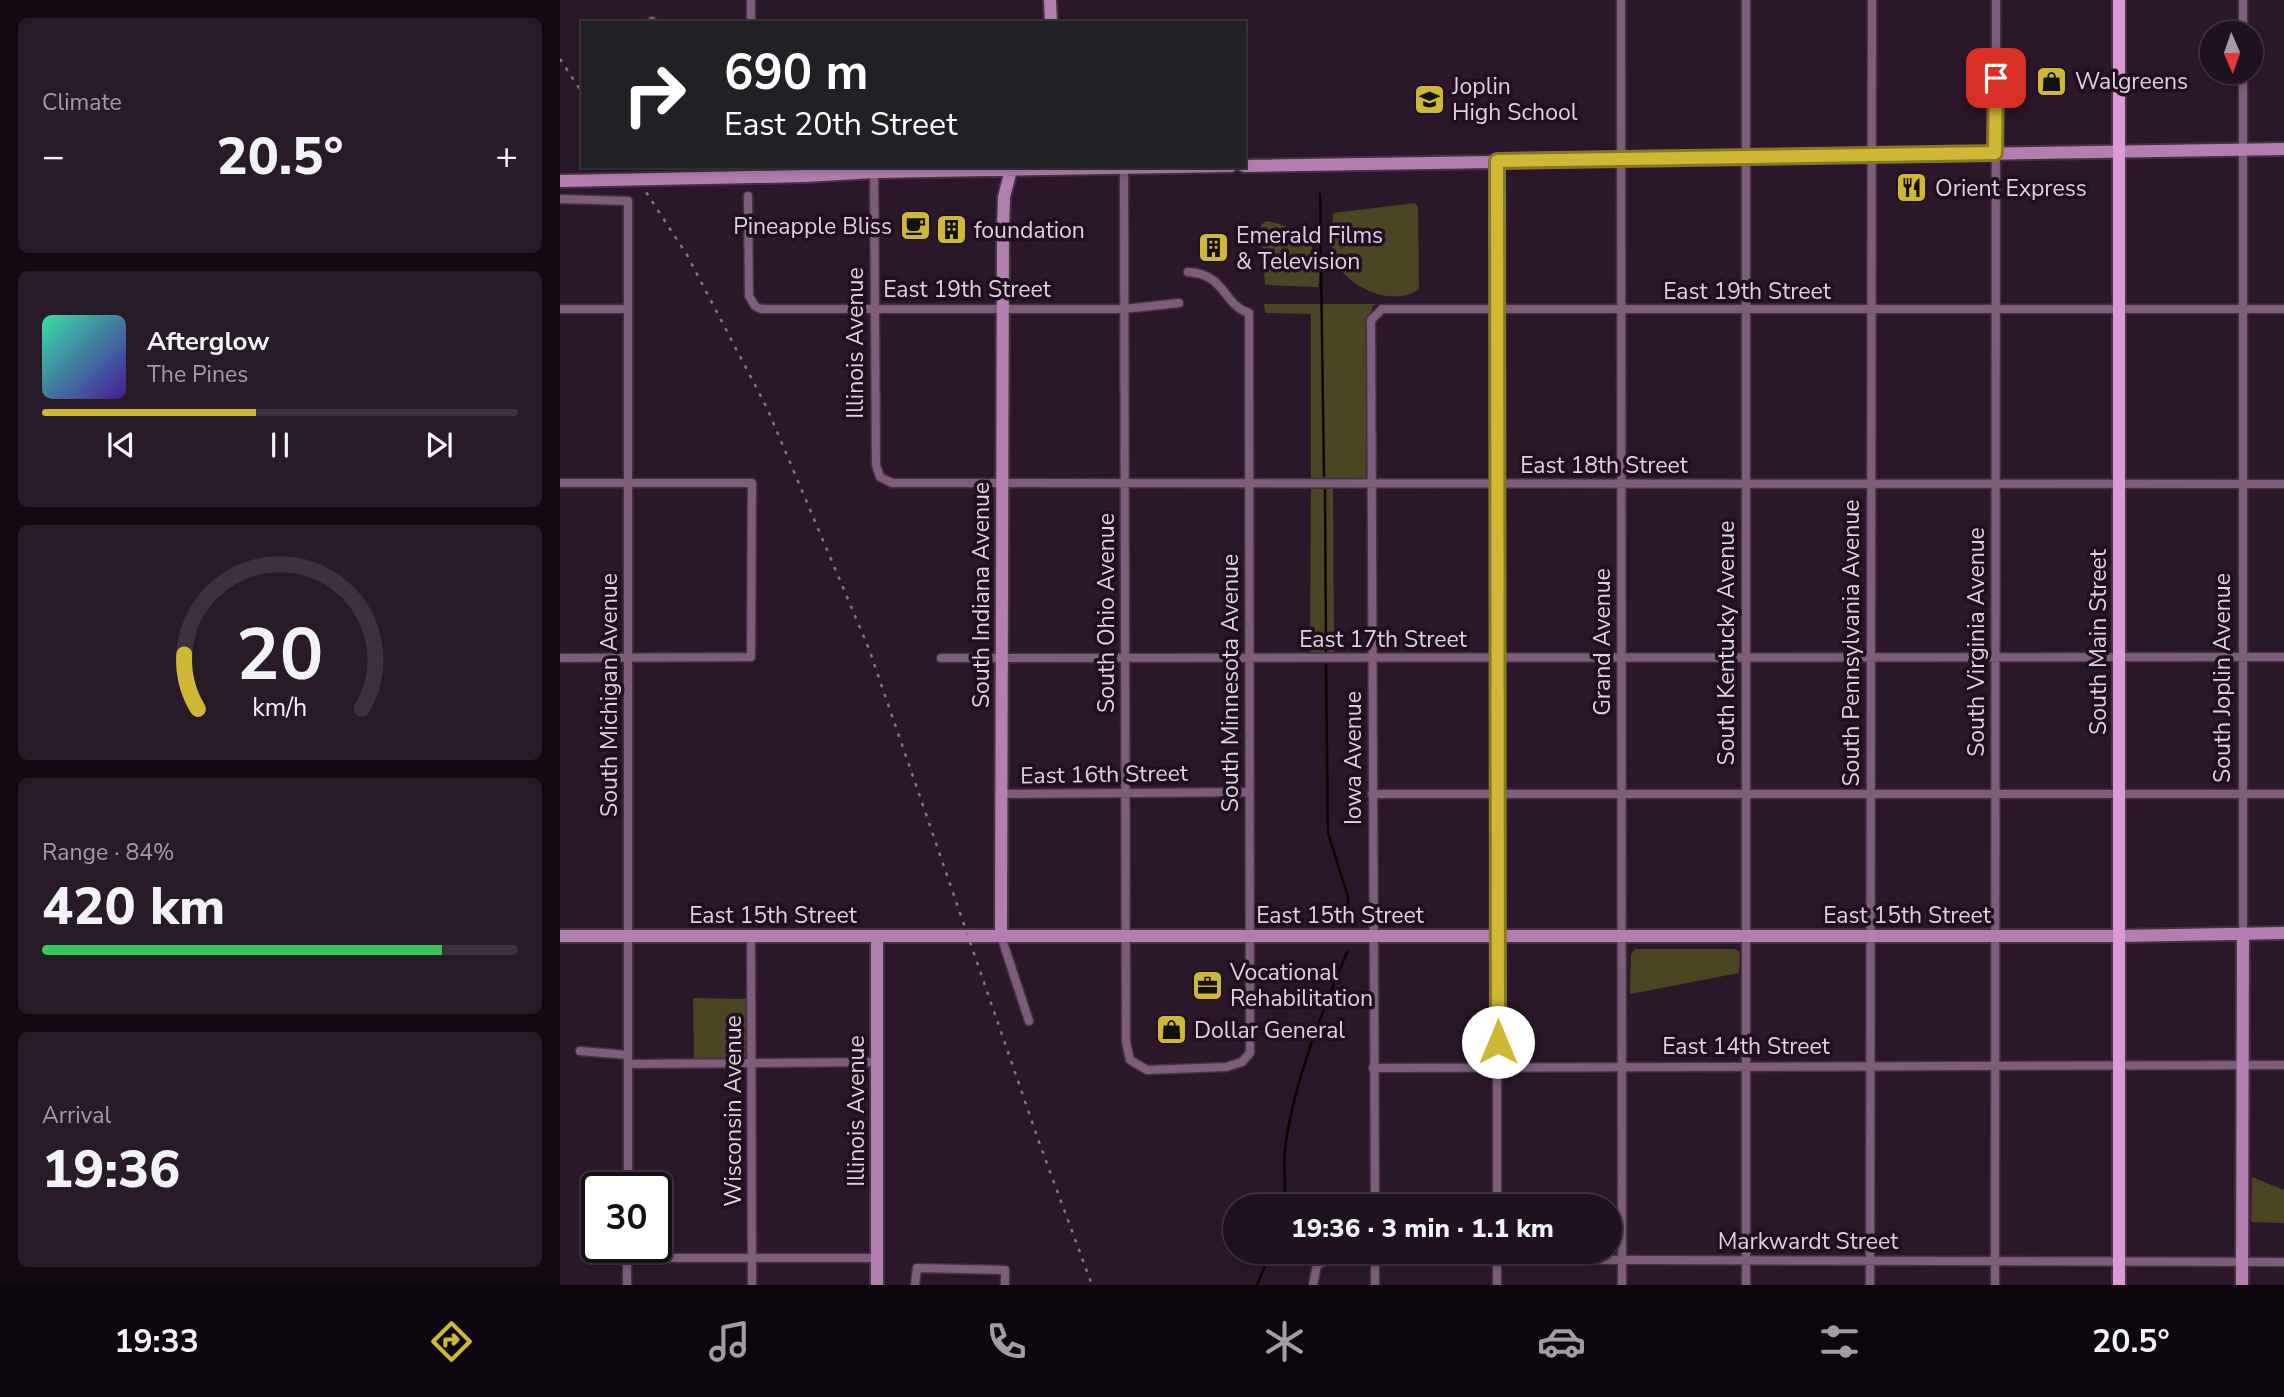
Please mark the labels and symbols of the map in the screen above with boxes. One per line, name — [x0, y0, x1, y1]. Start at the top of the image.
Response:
north arrow — [2200, 21, 2263, 84]
pin — [1966, 48, 2026, 108]
shop icon: Walgreens — [2035, 64, 2069, 98]
place label: Walgreens — [2075, 66, 2188, 97]
place label: Joplin High School — [1451, 71, 1578, 128]
school or university icon: Joplin High School — [1412, 82, 1446, 116]
restaurant icon: Orient Express — [1895, 171, 1929, 205]
place label: Orient Express — [1935, 173, 2087, 204]
cafe icon: Pineapple Bliss — [898, 209, 932, 243]
place label: Pineapple Bliss — [733, 211, 892, 242]
building icon: foundation — [934, 213, 968, 247]
place label: foundation — [974, 215, 1085, 246]
place label: Emerald Films & Television — [1236, 220, 1383, 277]
building icon: Emerald Films & Television — [1196, 231, 1230, 265]
street label: Illinois Avenue — [840, 267, 871, 419]
street label: East 19th Street — [883, 274, 1052, 305]
street label: East 19th Street — [1663, 276, 1832, 307]
street label: East 18th Street — [1520, 450, 1689, 481]
street label: South Indiana Avenue — [966, 482, 997, 708]
street label: South Pennsylvania Avenue — [1836, 499, 1867, 787]
street label: South Ohio Avenue — [1091, 513, 1122, 713]
street label: South Kentucky Avenue — [1711, 520, 1742, 766]
street label: South Virginia Avenue — [1961, 527, 1992, 757]
street label: South Main Street — [2083, 548, 2114, 735]
street label: South Minnesota Avenue — [1215, 554, 1246, 812]
street label: Grand Avenue — [1587, 568, 1618, 716]
street label: South Michigan Avenue — [594, 573, 625, 817]
street label: South Joplin Avenue — [2207, 573, 2238, 783]
street label: East 17th Street — [1299, 624, 1468, 655]
street label: Iowa Avenue — [1338, 691, 1369, 825]
street label: East 16th Street — [1020, 758, 1189, 791]
street label: East 15th Street — [689, 900, 858, 931]
street label: East 15th Street — [1256, 900, 1425, 931]
street label: East 15th Street — [1823, 900, 1992, 931]
place label: Vocational Rehabilitation — [1229, 957, 1373, 1014]
office icon: Vocational Rehabilitation — [1190, 968, 1224, 1002]
position arrow — [1461, 1005, 1535, 1079]
shop icon: Dollar General — [1154, 1013, 1188, 1047]
street label: Wisconsin Avenue — [718, 1015, 749, 1207]
place label: Dollar General — [1194, 1015, 1345, 1046]
street label: East 14th Street — [1662, 1031, 1831, 1062]
street label: Illinois Avenue — [841, 1035, 872, 1187]
speed limit sign: 30 — [581, 1172, 672, 1263]
street label: Markwardt Street — [1718, 1226, 1899, 1257]

